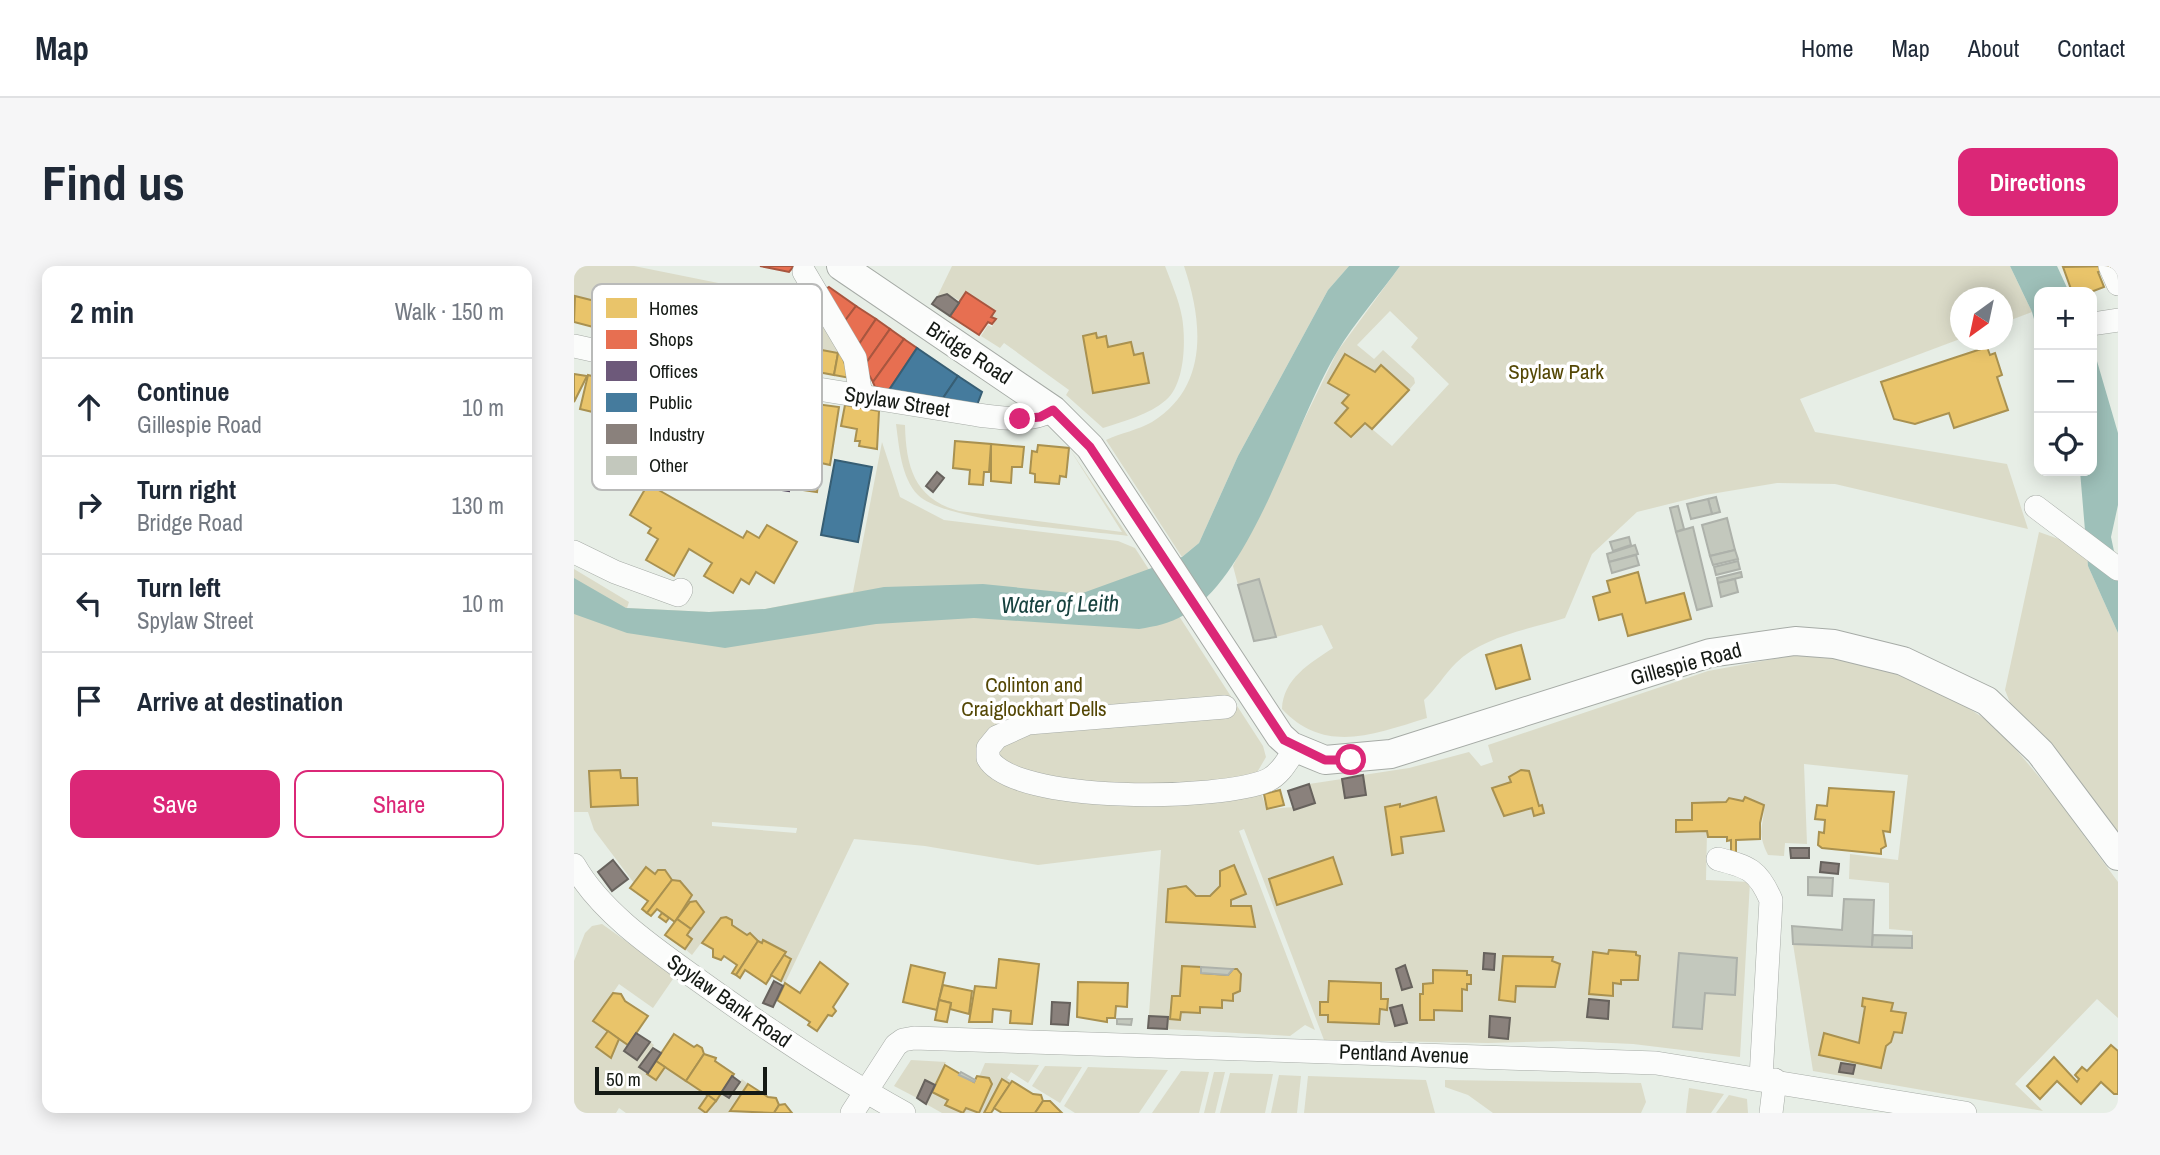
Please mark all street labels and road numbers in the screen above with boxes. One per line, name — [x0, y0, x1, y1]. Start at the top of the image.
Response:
street label: Bridge Road — [921, 314, 1018, 391]
street label: Spylaw Street — [842, 379, 952, 424]
street label: Gillespie Road — [1627, 635, 1745, 692]
street label: Spylaw Bank Road — [661, 947, 797, 1054]
street label: Pentland Avenue — [1339, 1037, 1469, 1070]

